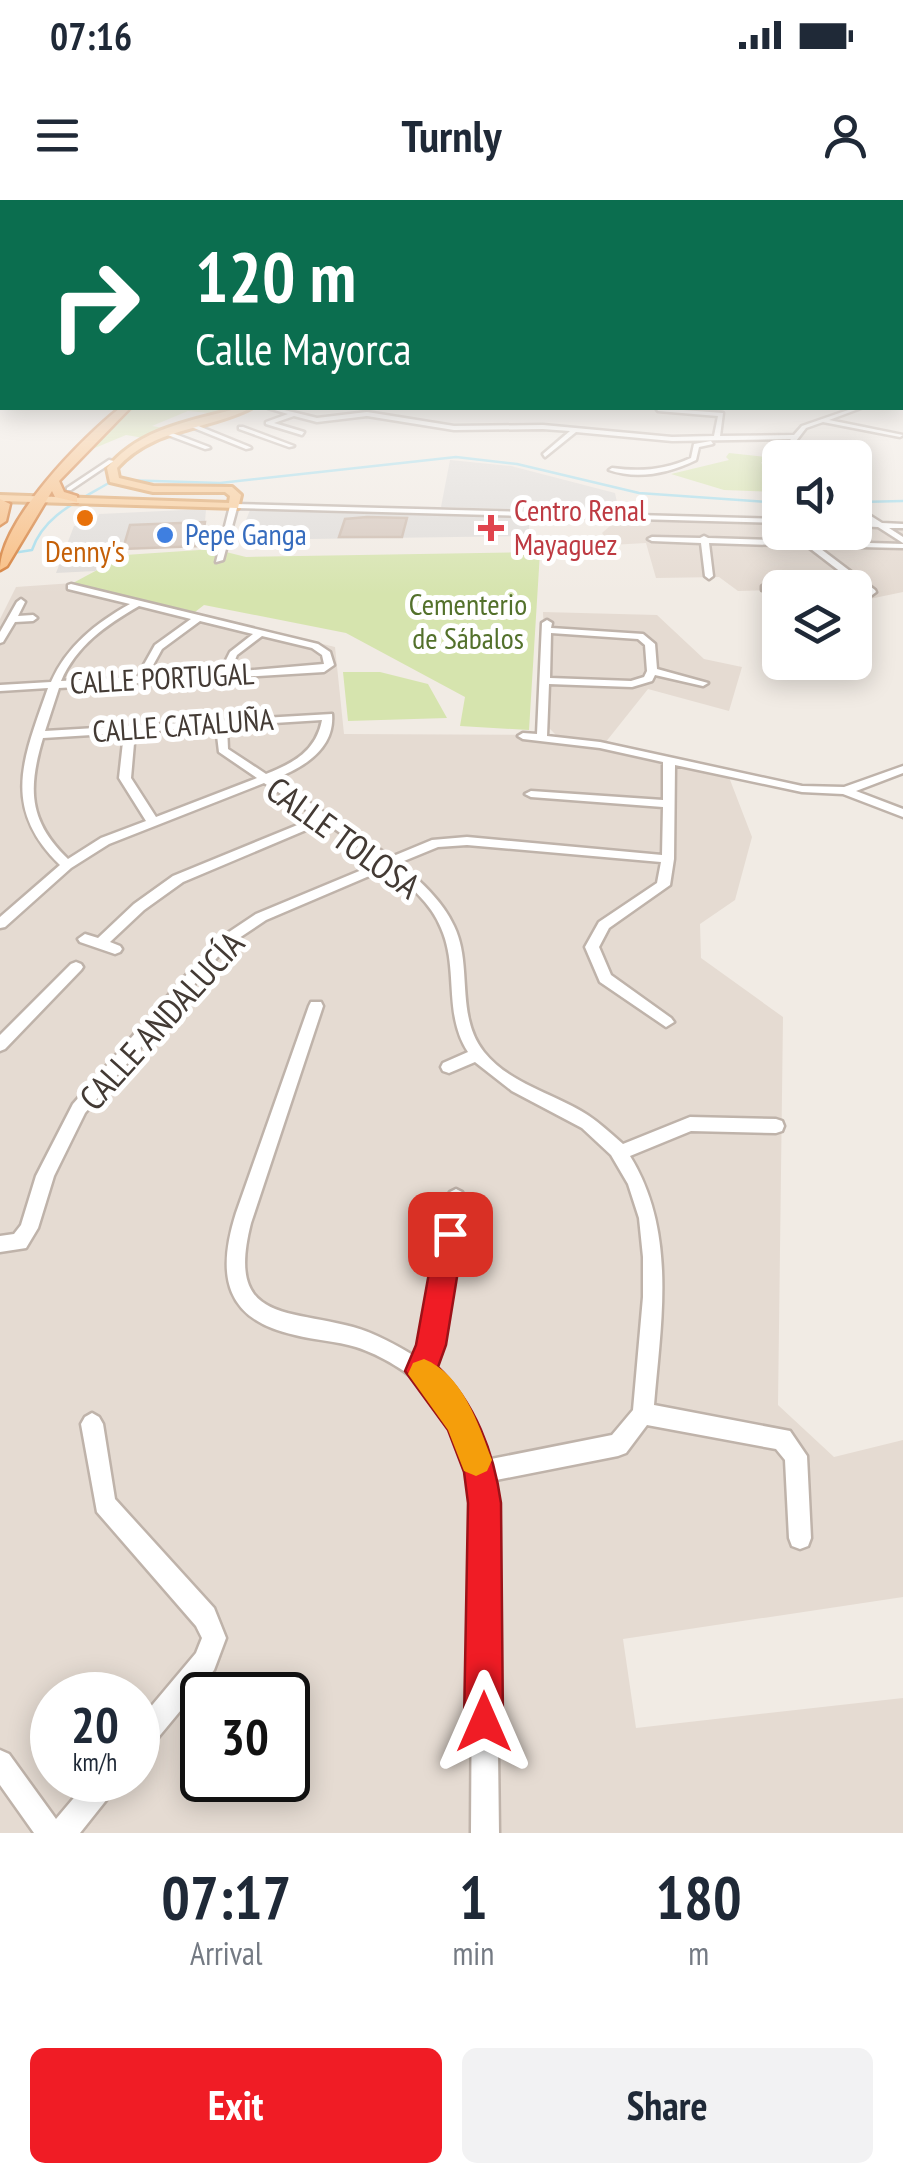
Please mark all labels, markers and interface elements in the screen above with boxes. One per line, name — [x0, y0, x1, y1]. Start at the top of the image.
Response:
text: 07:16 — [50, 11, 132, 60]
text: Turnly — [402, 106, 501, 164]
icon: menu — [30, 108, 85, 163]
icon: person — [818, 108, 873, 163]
text: 120 m — [195, 231, 356, 321]
icon: right — [30, 240, 160, 370]
text: Calle Mayorca — [195, 319, 412, 377]
map controls — [762, 440, 872, 680]
button: sound — [762, 440, 872, 550]
place label: Centro Renal Mayaguez — [514, 490, 646, 563]
marker: Denny's — [74, 507, 96, 529]
place label: Pepe Ganga — [185, 514, 307, 553]
marker: Centro Renal Mayaguez — [478, 515, 504, 541]
marker: Pepe Ganga — [154, 524, 176, 546]
place label: Denny's — [45, 531, 125, 570]
button: layers — [762, 570, 872, 680]
park label: Cementerio de Sábalos — [409, 584, 527, 657]
street label: CALLE PORTUGAL — [69, 653, 256, 702]
street label: CALLE CATALUÑA — [91, 699, 275, 750]
street label: CALLE TOLOSA — [258, 766, 430, 909]
street label: CALLE ANDALUCÍA — [69, 921, 254, 1119]
pin — [408, 1192, 493, 1277]
icon: arrive — [423, 1207, 478, 1262]
position arrow — [432, 1670, 536, 1774]
speed limit sign: 30 — [180, 1672, 310, 1802]
text: 20 — [71, 1692, 119, 1757]
text: km/h — [73, 1746, 117, 1778]
text: 07:17 — [161, 1858, 291, 1936]
text: 1 — [459, 1858, 488, 1936]
text: 180 — [656, 1858, 742, 1936]
text: Arrival — [190, 1932, 262, 1974]
text: min — [452, 1932, 494, 1974]
text: m — [688, 1932, 709, 1974]
button: Exit — [30, 2048, 442, 2163]
button: Share — [462, 2048, 873, 2163]

